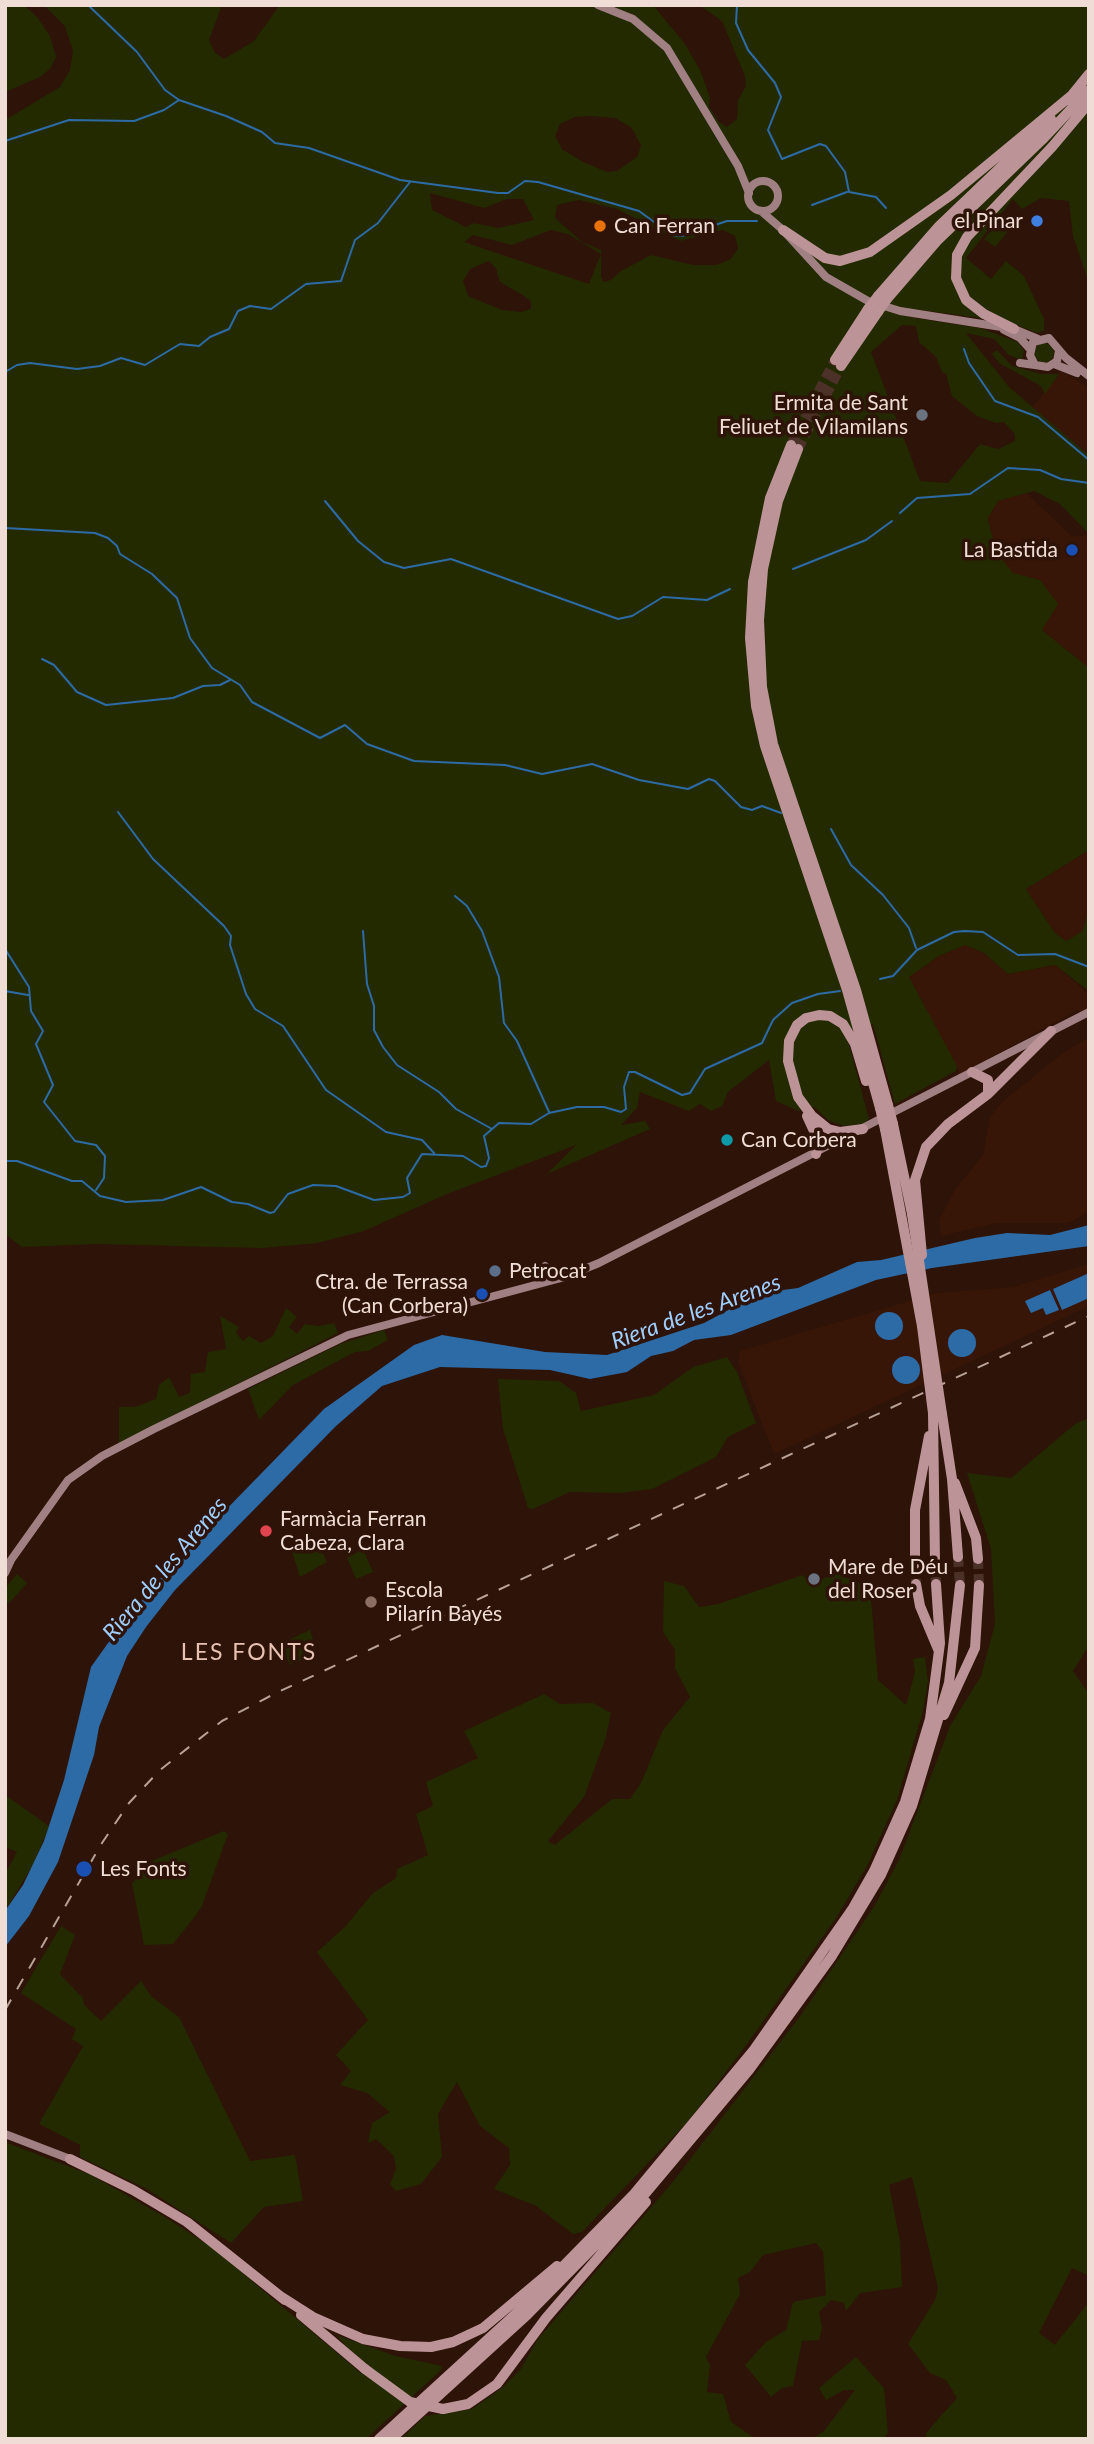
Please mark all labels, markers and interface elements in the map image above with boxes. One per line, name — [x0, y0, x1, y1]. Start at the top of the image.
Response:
place label: el Pinar — [954, 208, 1023, 234]
place label: Can Ferran — [614, 213, 715, 239]
marker: el Pinar — [1029, 213, 1045, 229]
marker: Can Ferran — [592, 218, 608, 234]
place label: Ermita de Sant Feliuet de Vilamilans — [719, 390, 908, 440]
marker: Ermita de Sant Feliuet de Vilamilans — [914, 407, 930, 423]
place label: La Bastida — [963, 537, 1058, 563]
marker: La Bastida — [1064, 542, 1080, 558]
place label: Can Corbera — [741, 1127, 857, 1153]
marker: Can Corbera — [719, 1132, 735, 1148]
place label: Petrocat — [509, 1258, 587, 1284]
marker: Petrocat — [487, 1263, 503, 1279]
water label: Riera de les Arenes — [607, 1268, 785, 1356]
place label: Ctra. de Terrassa (Can Corbera) — [315, 1269, 468, 1319]
marker: Ctra. de Terrassa (Can Corbera) — [474, 1286, 490, 1302]
water label: Riera de les Arenes — [97, 1492, 233, 1646]
place label: Farmàcia Ferran Cabeza, Clara — [280, 1506, 426, 1556]
marker: Farmàcia Ferran Cabeza, Clara — [258, 1523, 274, 1539]
place label: Mare de Déu del Roser — [828, 1554, 948, 1604]
marker: Mare de Déu del Roser — [806, 1571, 822, 1587]
place label: Escola Pilarín Bayés — [385, 1577, 502, 1627]
marker: Escola Pilarín Bayés — [363, 1594, 379, 1610]
district label: LES FONTS — [182, 1639, 316, 1667]
place label: Les Fonts — [100, 1856, 187, 1882]
marker: Les Fonts — [74, 1859, 94, 1879]

